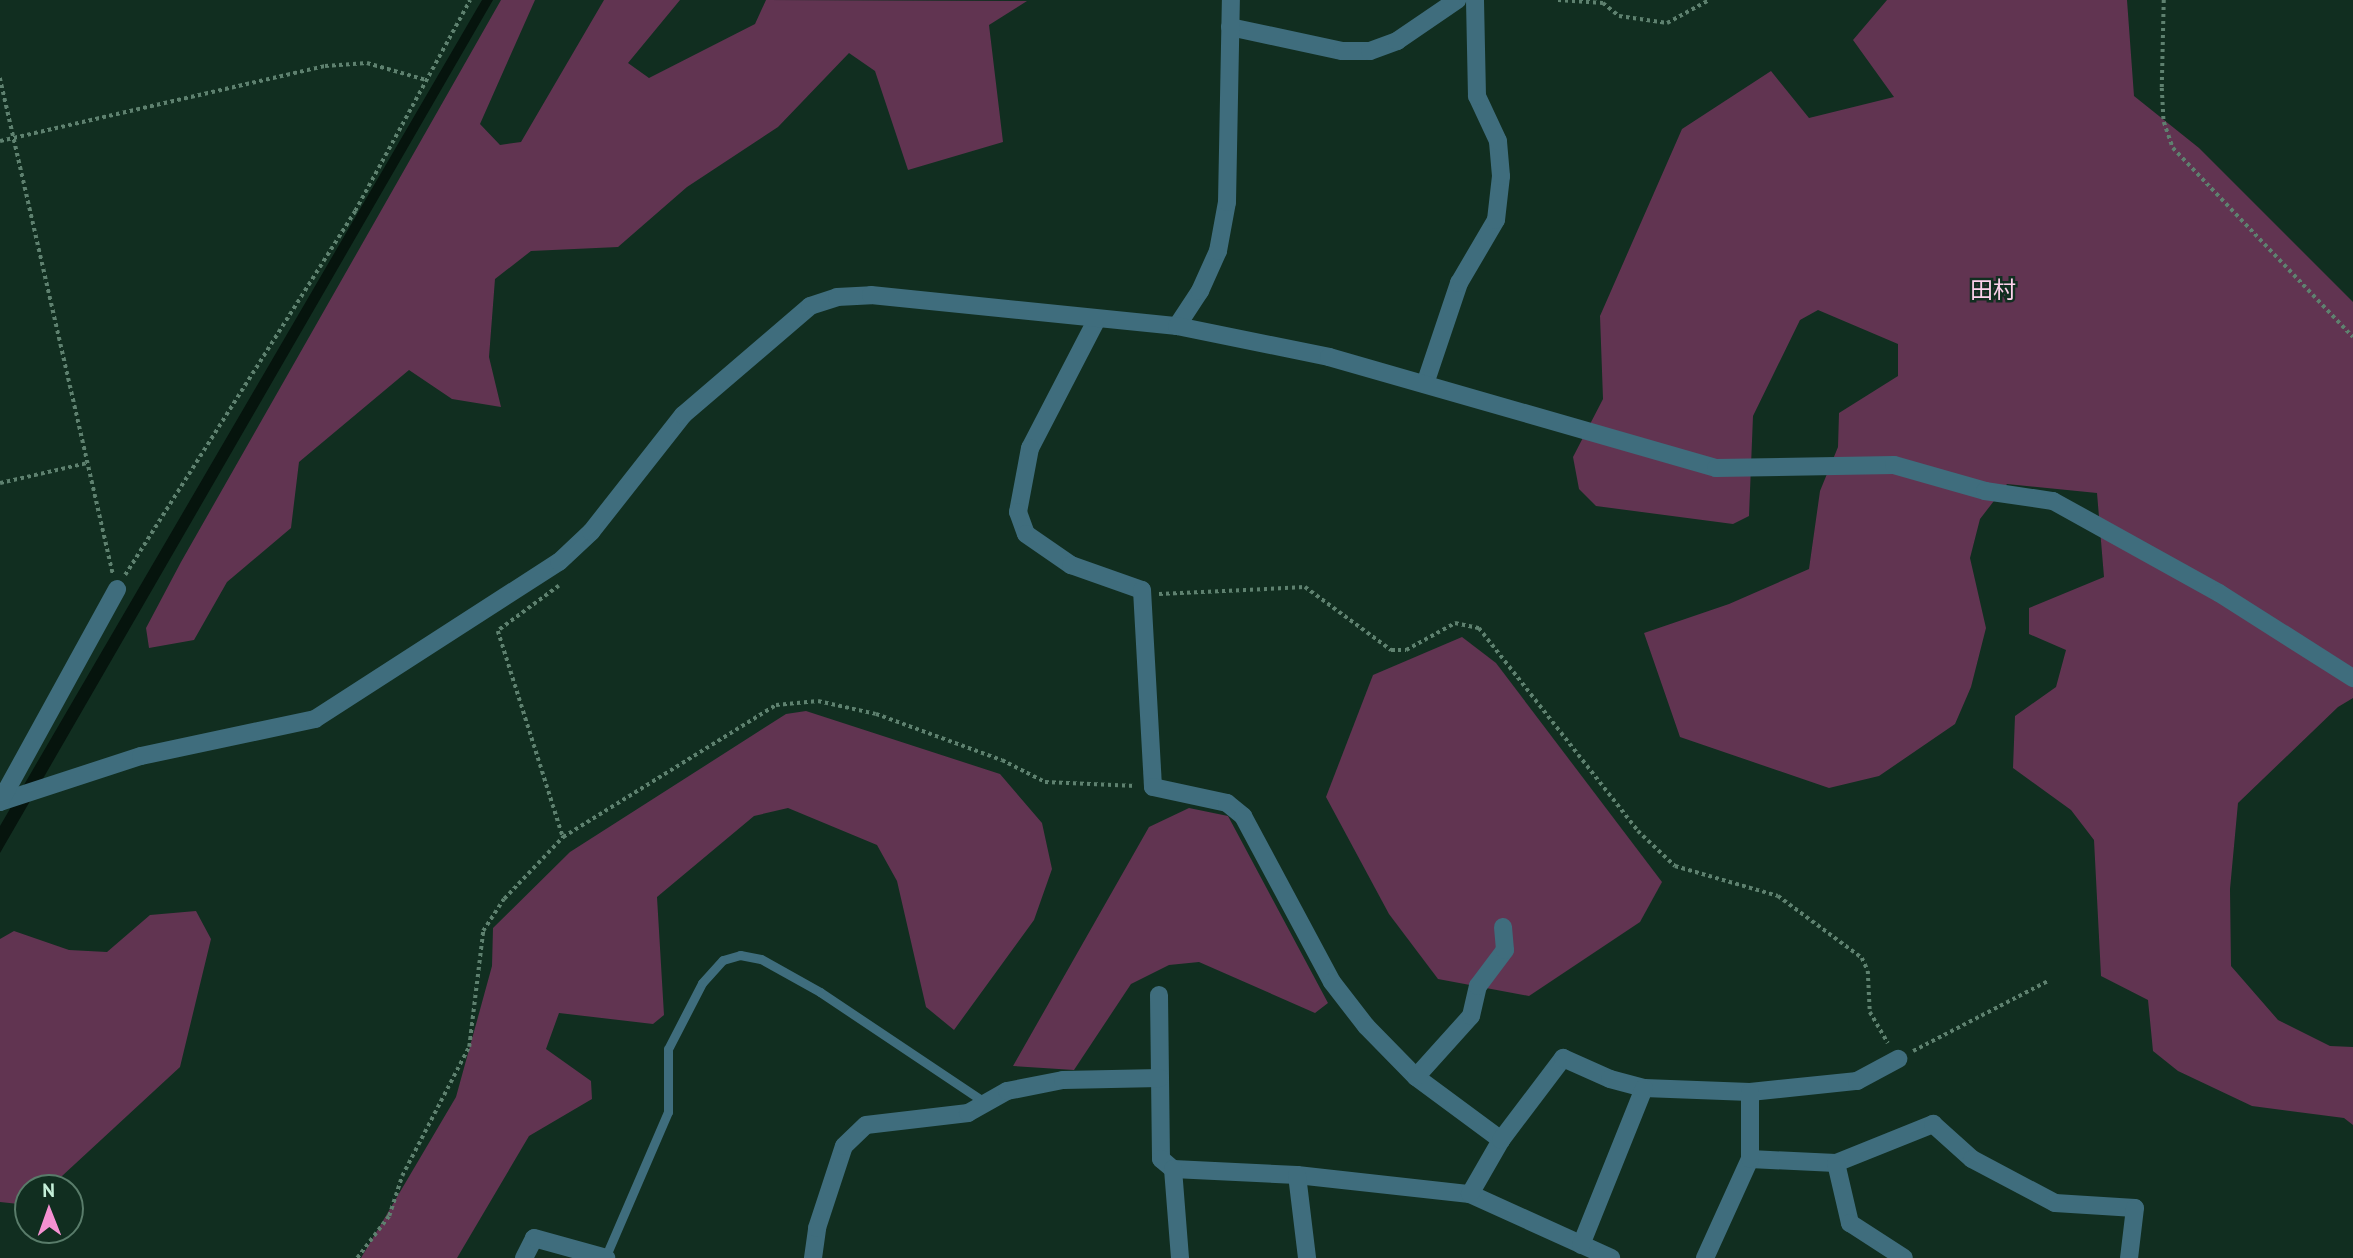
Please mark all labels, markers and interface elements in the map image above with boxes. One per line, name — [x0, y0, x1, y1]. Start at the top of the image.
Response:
district label: 田村 — [1970, 276, 2016, 304]
north arrow — [14, 1174, 84, 1244]
text: N — [42, 1178, 55, 1202]

